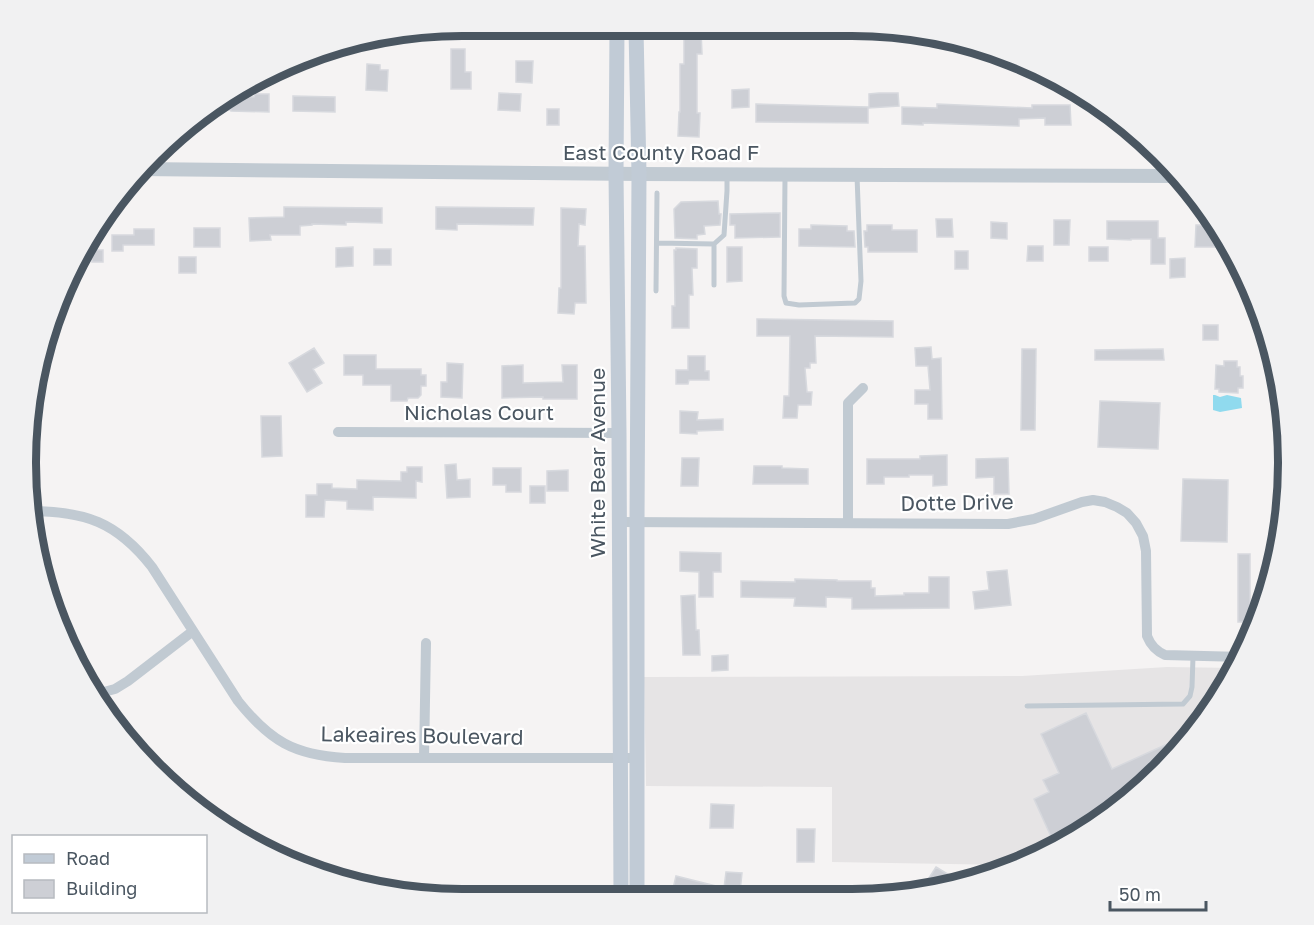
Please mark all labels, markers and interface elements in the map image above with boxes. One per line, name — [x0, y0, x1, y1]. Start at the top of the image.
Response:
street label: East County Road F — [563, 139, 759, 165]
street label: White Bear Avenue — [584, 368, 610, 558]
street label: Nicholas Court — [404, 399, 554, 425]
street label: Dotte Drive — [900, 488, 1014, 516]
street label: Lakeaires Boulevard — [320, 720, 524, 750]
legend — [12, 835, 207, 913]
text: Road — [66, 847, 110, 869]
scale bar — [1110, 874, 1206, 912]
text: Building — [66, 877, 137, 899]
text: 50 m — [1119, 883, 1161, 905]

